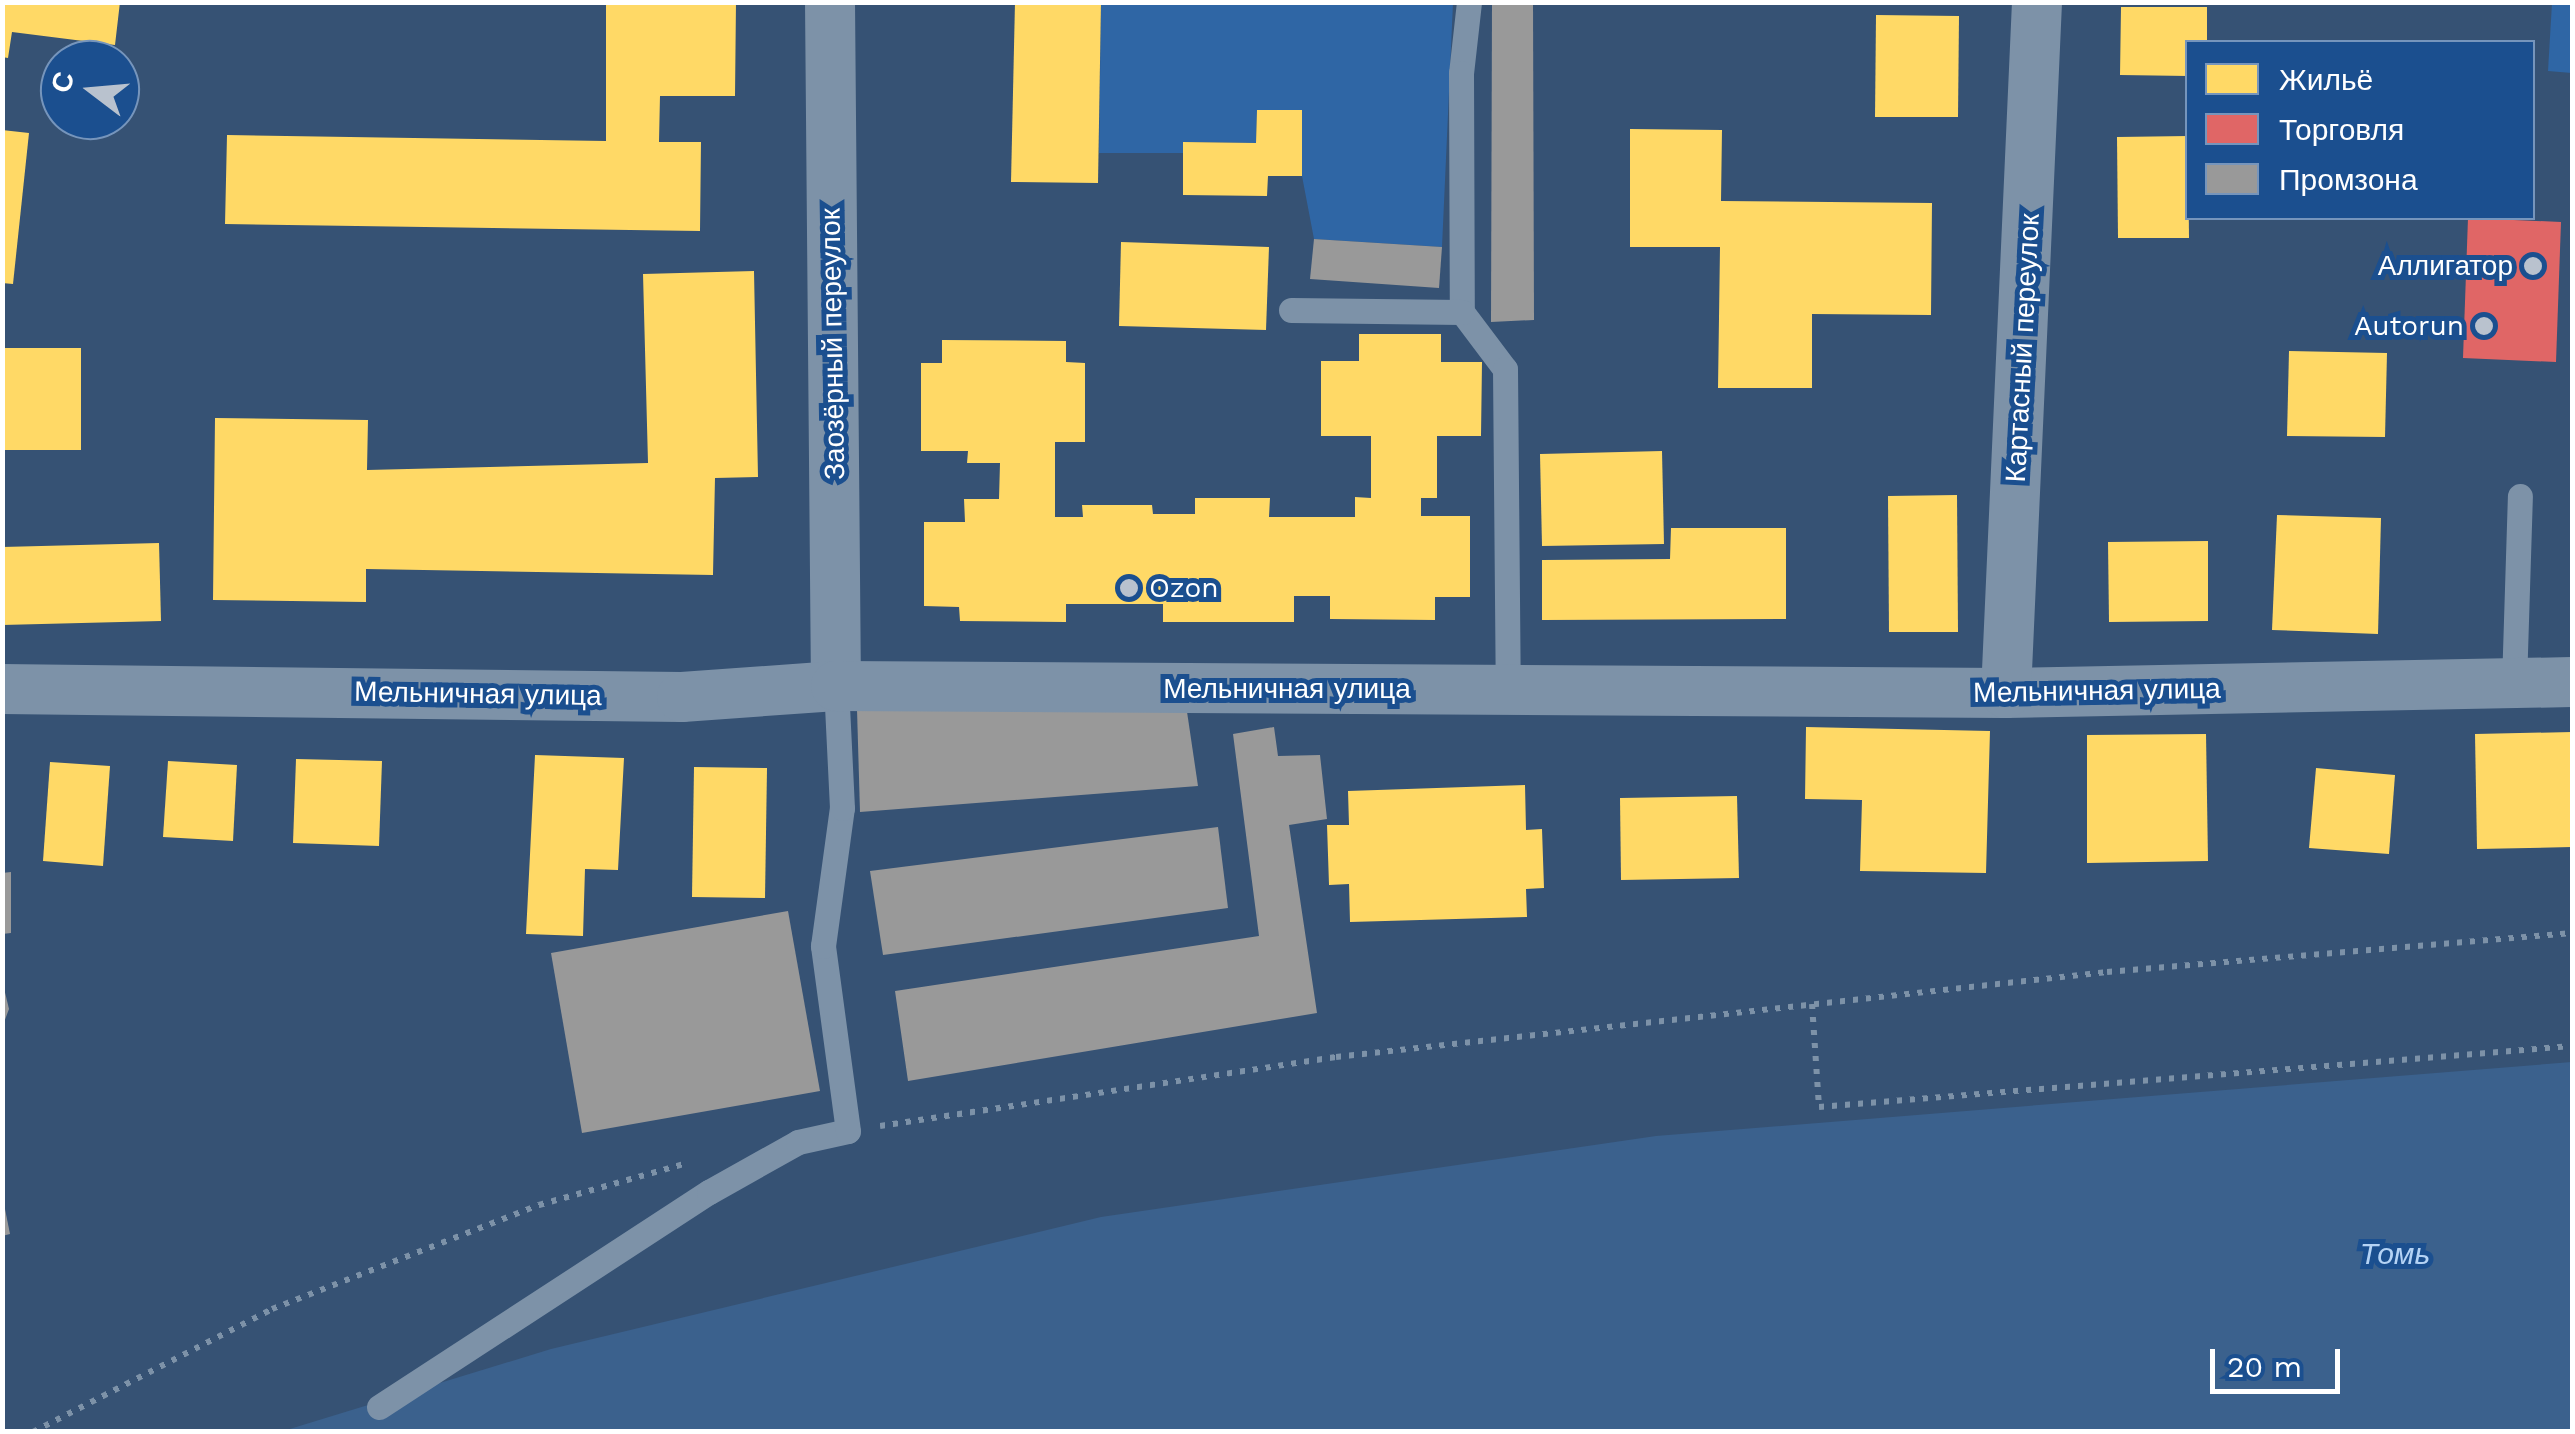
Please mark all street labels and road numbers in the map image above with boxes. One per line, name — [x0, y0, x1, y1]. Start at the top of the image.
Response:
street label: Заозёрный переулок — [814, 208, 852, 480]
street label: Картасный переулок — [1999, 213, 2047, 483]
street label: Мельничная улица — [1163, 672, 1411, 706]
street label: Мельничная улица — [1973, 672, 2221, 710]
street label: Мельничная улица — [354, 675, 602, 713]

